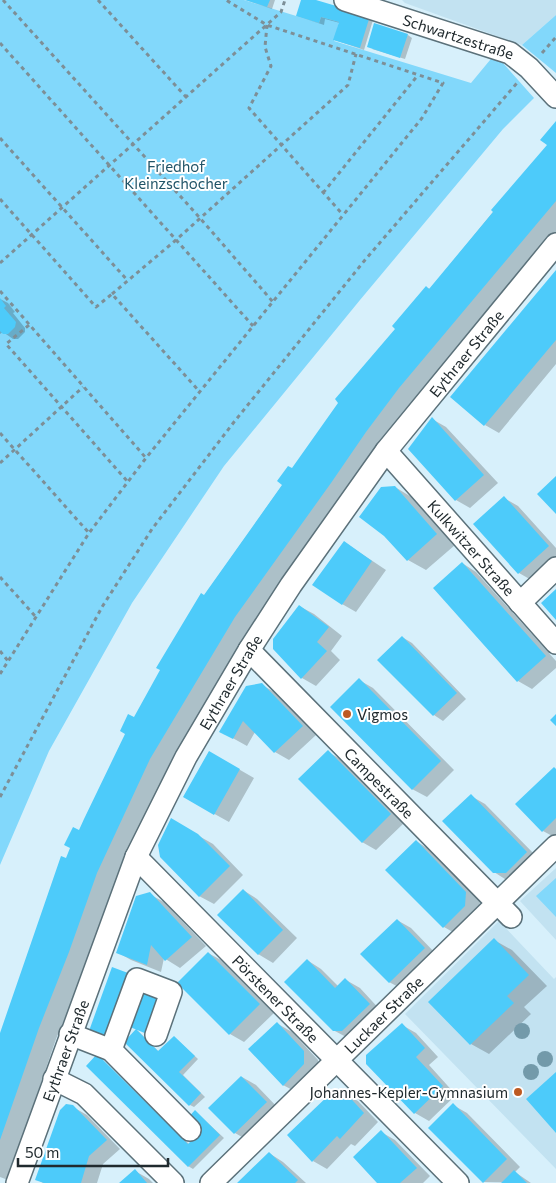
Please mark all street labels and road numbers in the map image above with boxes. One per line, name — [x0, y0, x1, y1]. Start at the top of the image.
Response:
street label: Schwartzestraße — [401, 10, 516, 63]
street label: Eythraer Straße — [425, 306, 507, 401]
street label: Kulkwitzer Straße — [424, 496, 519, 599]
street label: Eythraer Straße — [195, 631, 266, 733]
street label: Campestraße — [341, 744, 418, 822]
street label: Pörstener Straße — [229, 951, 323, 1046]
street label: Luckaer Straße — [340, 972, 426, 1057]
street label: Eythraer Straße — [39, 997, 92, 1104]

